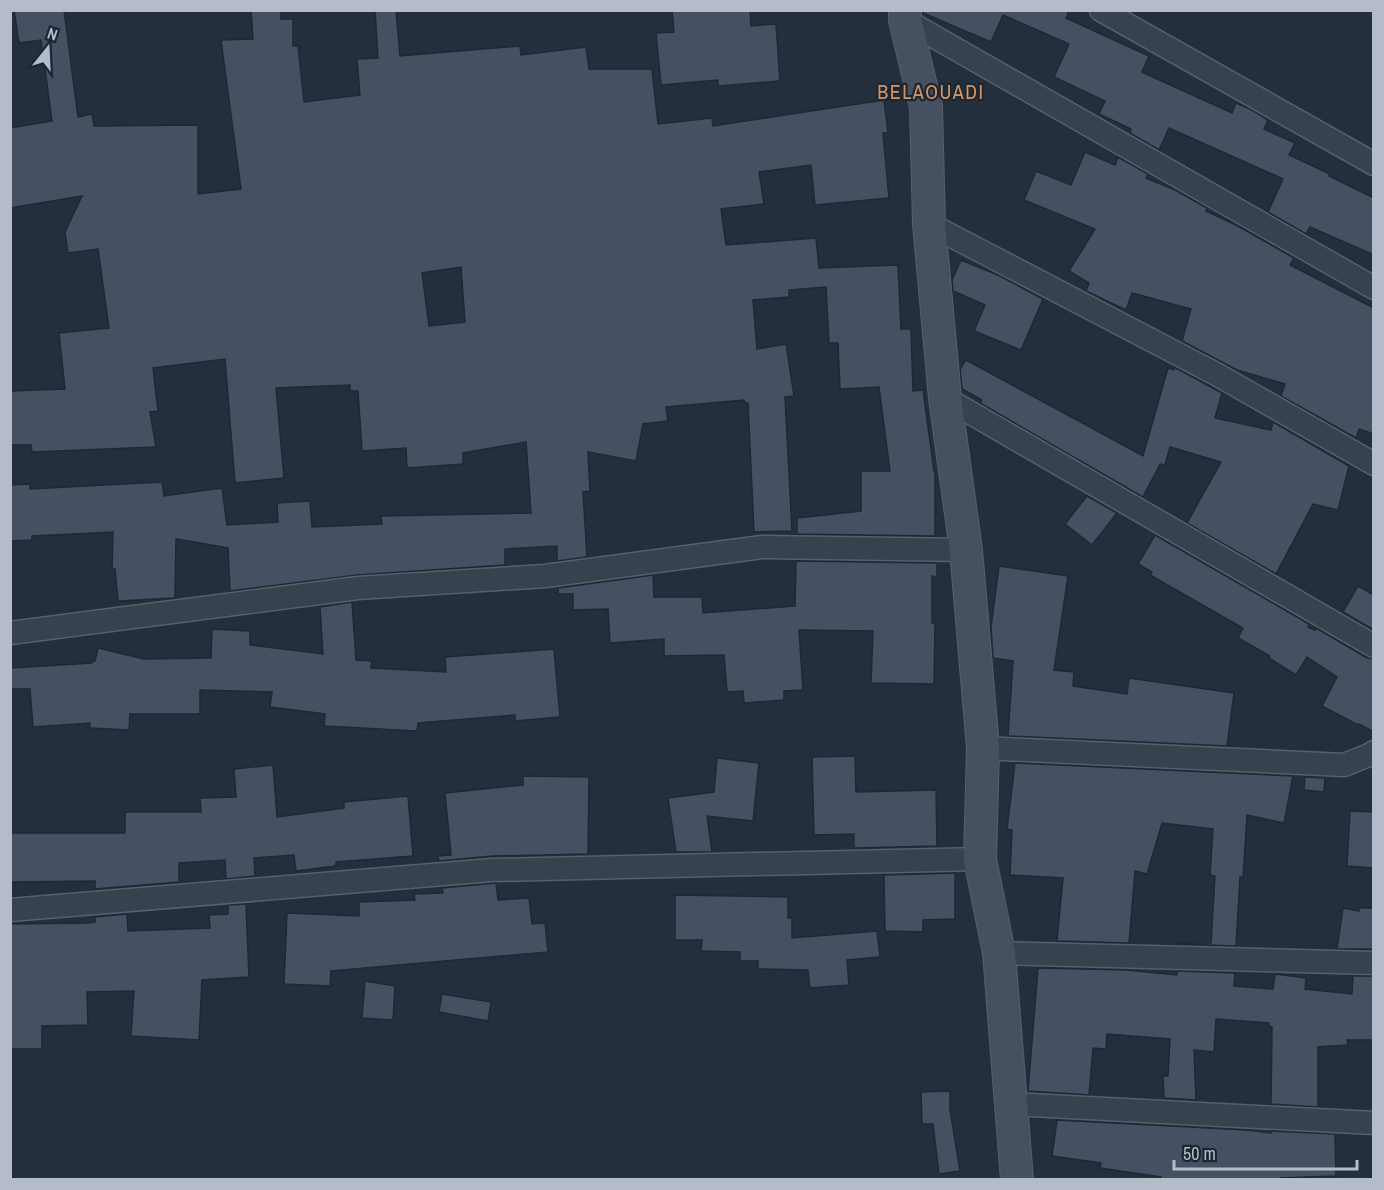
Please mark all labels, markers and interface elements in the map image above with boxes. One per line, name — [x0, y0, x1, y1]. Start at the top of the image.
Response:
north arrow — [18, 18, 78, 78]
text: N — [45, 22, 61, 46]
district label: BELAOUADI — [877, 78, 985, 105]
scale bar — [1174, 1133, 1357, 1171]
text: 50 m — [1183, 1141, 1216, 1166]

